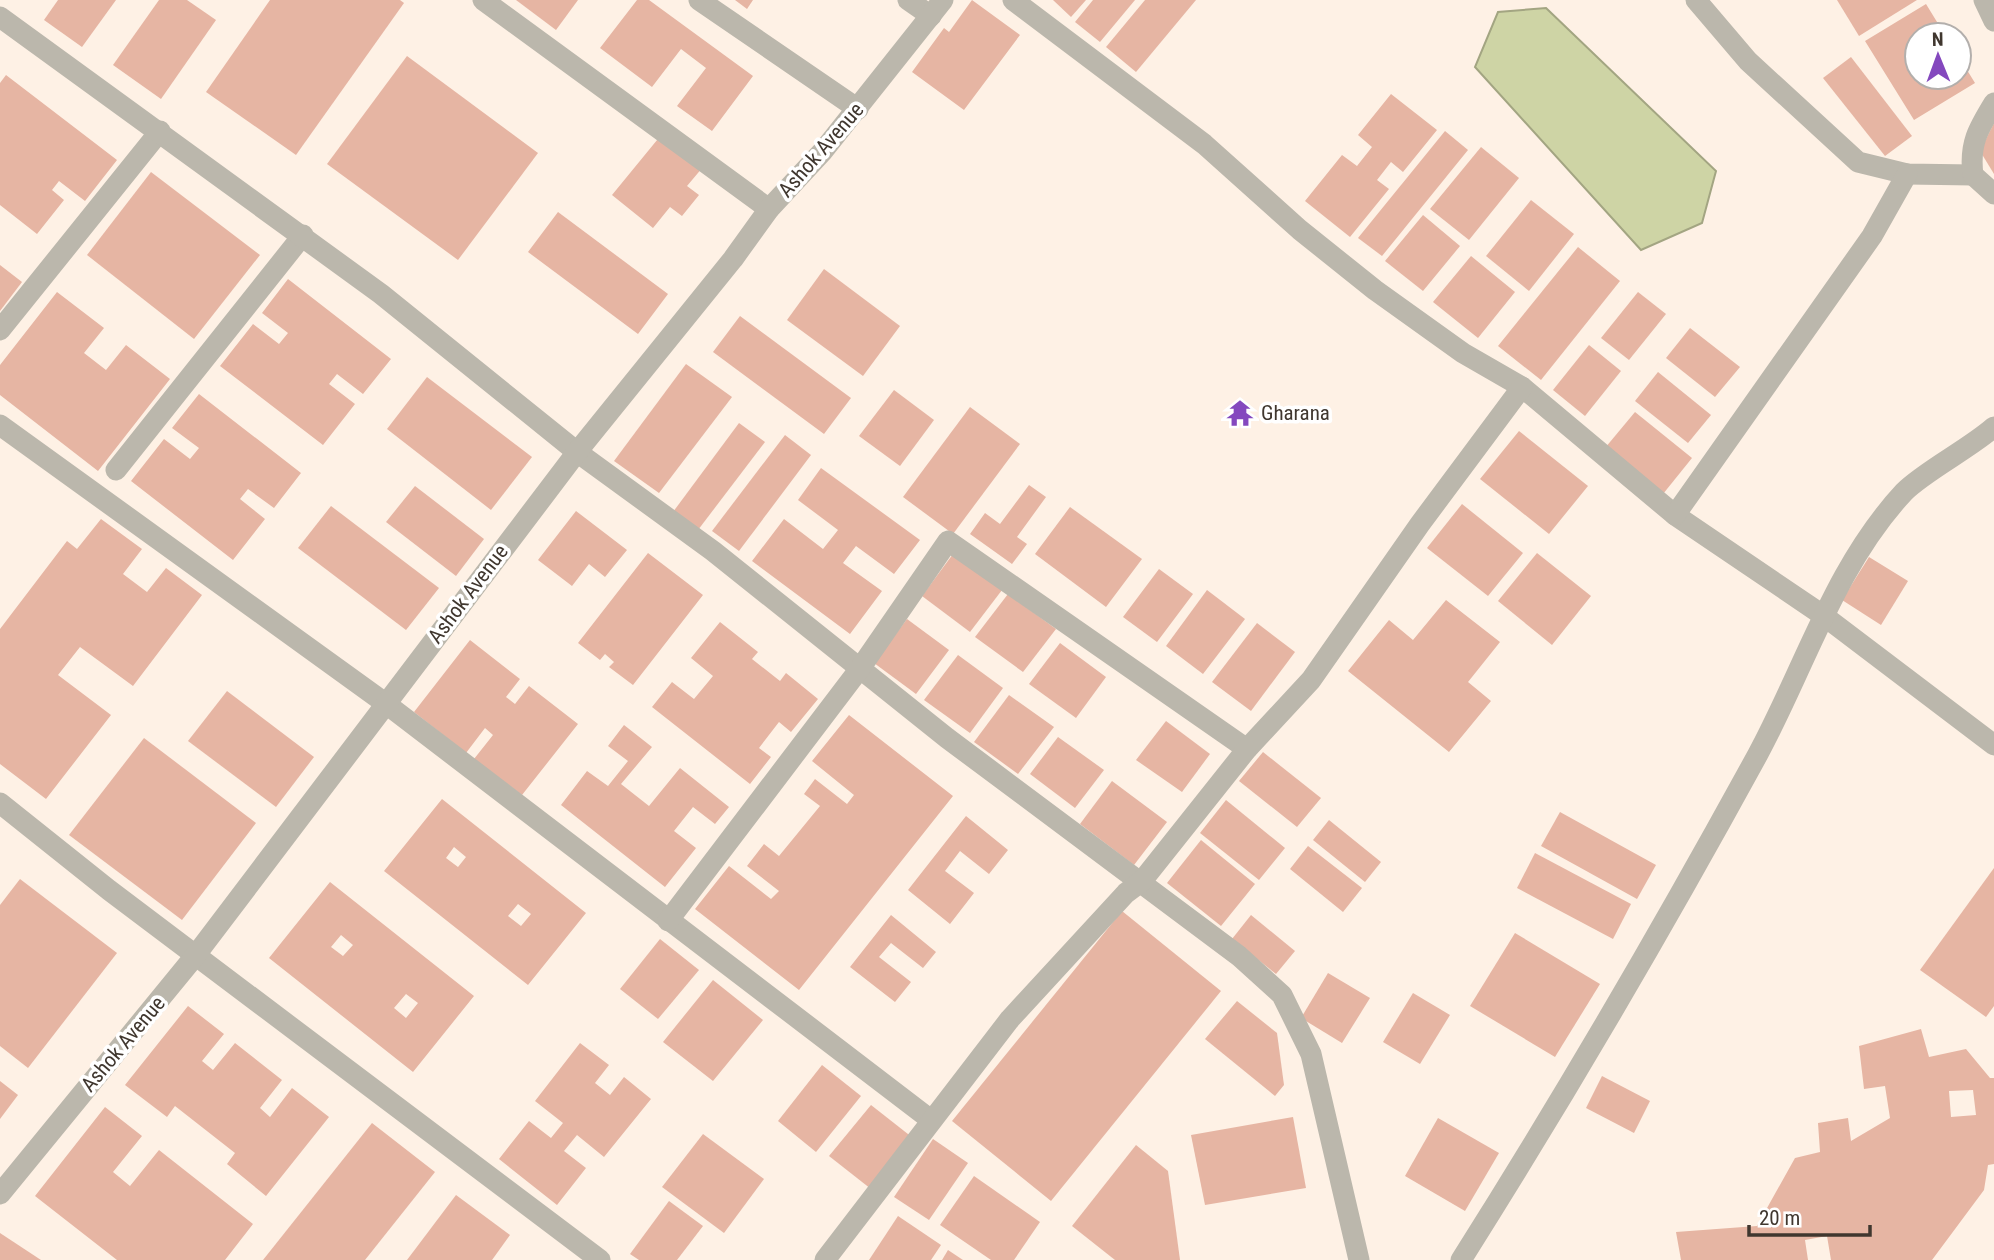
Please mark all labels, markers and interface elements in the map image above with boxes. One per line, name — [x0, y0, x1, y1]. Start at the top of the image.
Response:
north arrow — [1903, 21, 1973, 91]
text: N — [1932, 28, 1944, 51]
street label: Ashok Avenue — [774, 98, 869, 202]
temple icon: Gharana — [1225, 398, 1255, 428]
place label: Gharana — [1261, 401, 1330, 425]
street label: Ashok Avenue — [423, 540, 513, 648]
street label: Ashok Avenue — [76, 991, 170, 1097]
scale bar — [1749, 1194, 1870, 1238]
text: 20 m — [1759, 1206, 1800, 1230]

